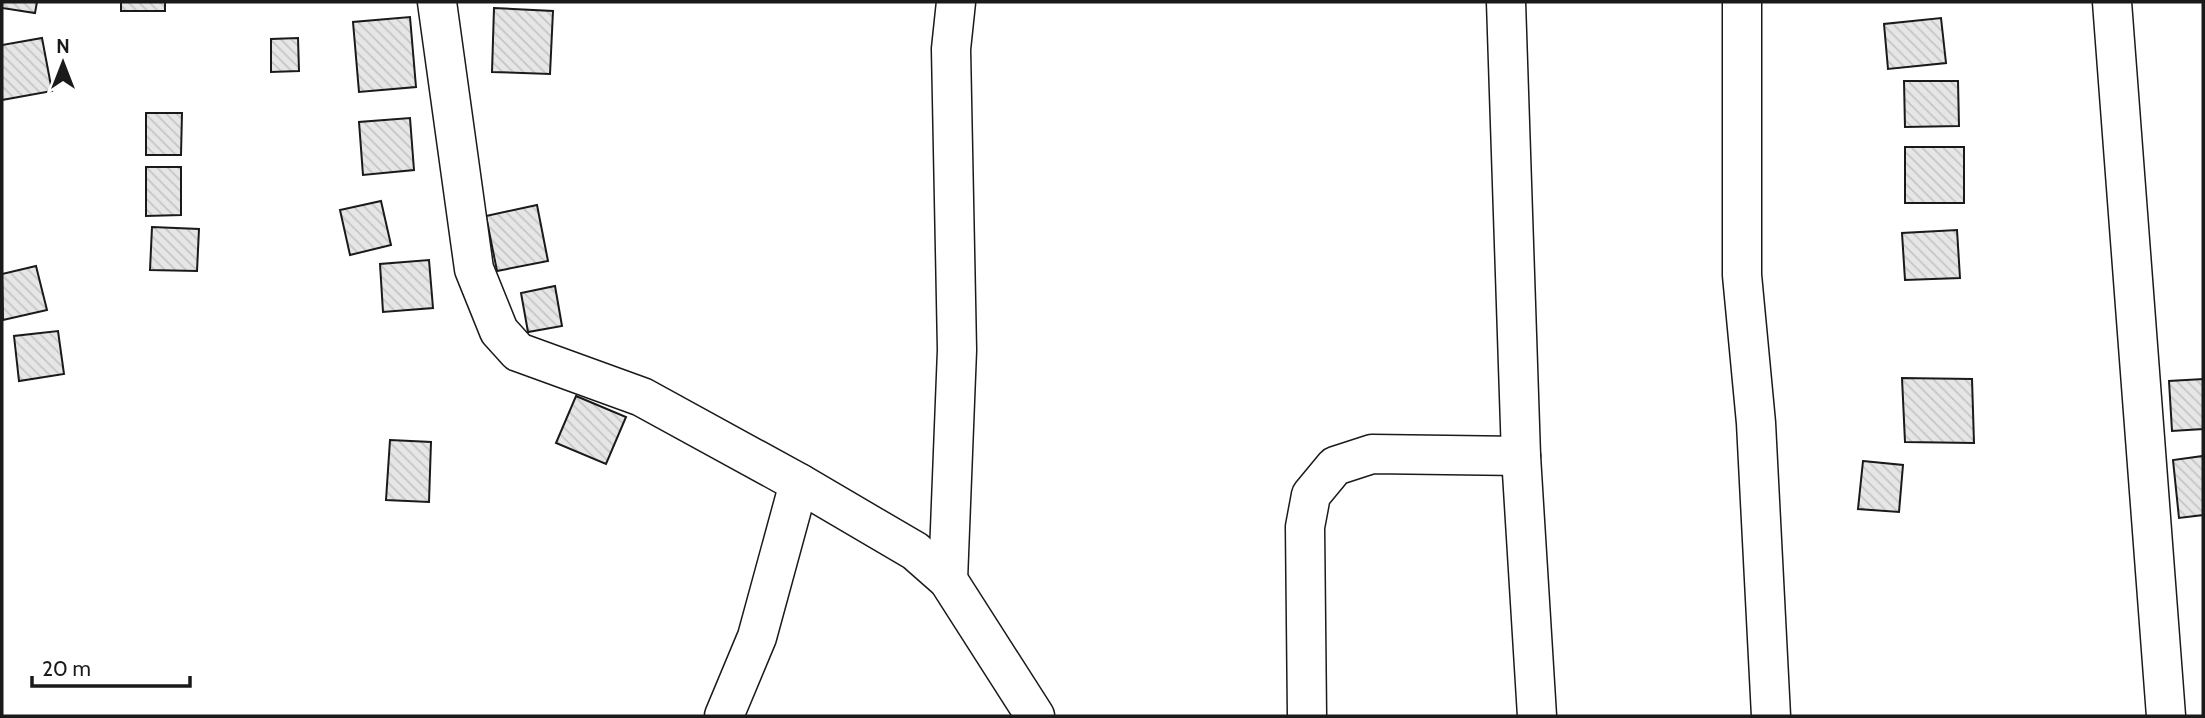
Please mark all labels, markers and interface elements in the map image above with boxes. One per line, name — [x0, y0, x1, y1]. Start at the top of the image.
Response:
north arrow — [28, 28, 98, 98]
text: N — [56, 35, 70, 58]
scale bar — [32, 644, 189, 688]
text: 20 m — [42, 656, 91, 681]

